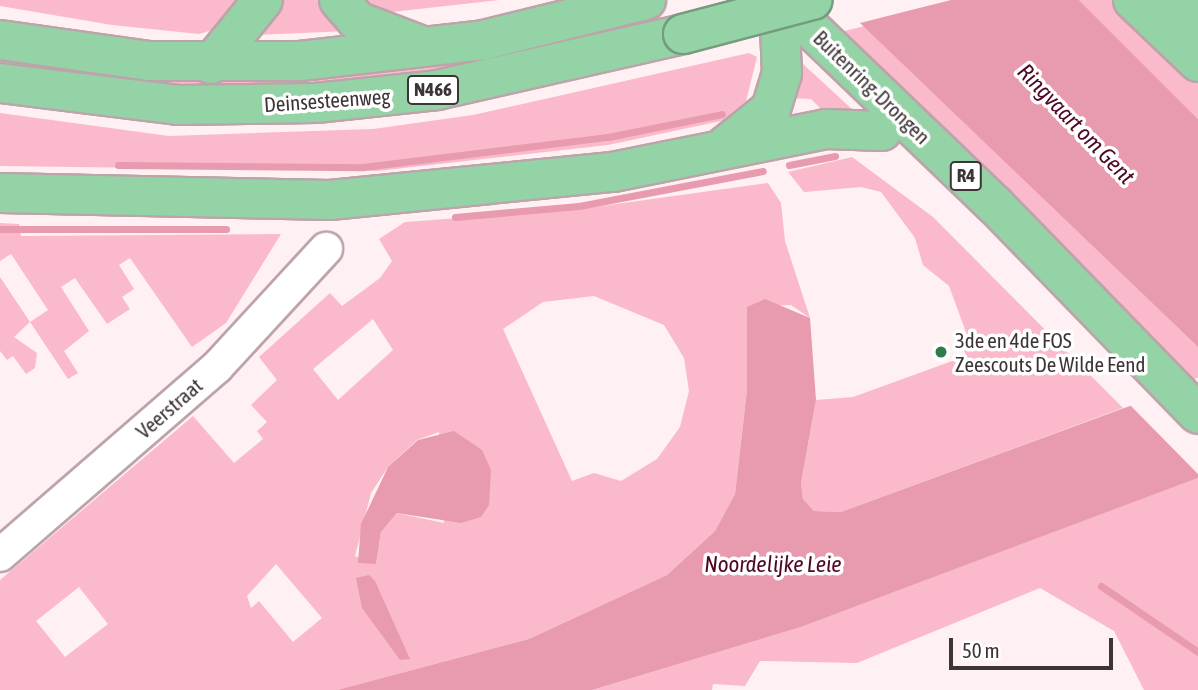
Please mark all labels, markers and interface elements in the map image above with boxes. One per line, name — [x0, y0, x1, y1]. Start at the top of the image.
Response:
street label: Buitenring-Drongen — [808, 25, 936, 149]
water label: Ringvaart om Gent — [1012, 58, 1140, 190]
road number: N466 — [407, 74, 459, 106]
street label: Deinsesteenweg — [263, 83, 391, 117]
road number: R4 — [948, 160, 984, 192]
place label: 3de en 4de FOS Zeescouts De Wilde Eend — [955, 327, 1146, 377]
marker: 3de en 4de FOS Zeescouts De Wilde Eend — [933, 344, 949, 360]
street label: Veerstraat — [131, 372, 207, 444]
water label: Noordelijke Leie — [704, 550, 842, 578]
scale bar — [953, 624, 1118, 668]
text: 50 m — [962, 638, 1000, 662]

